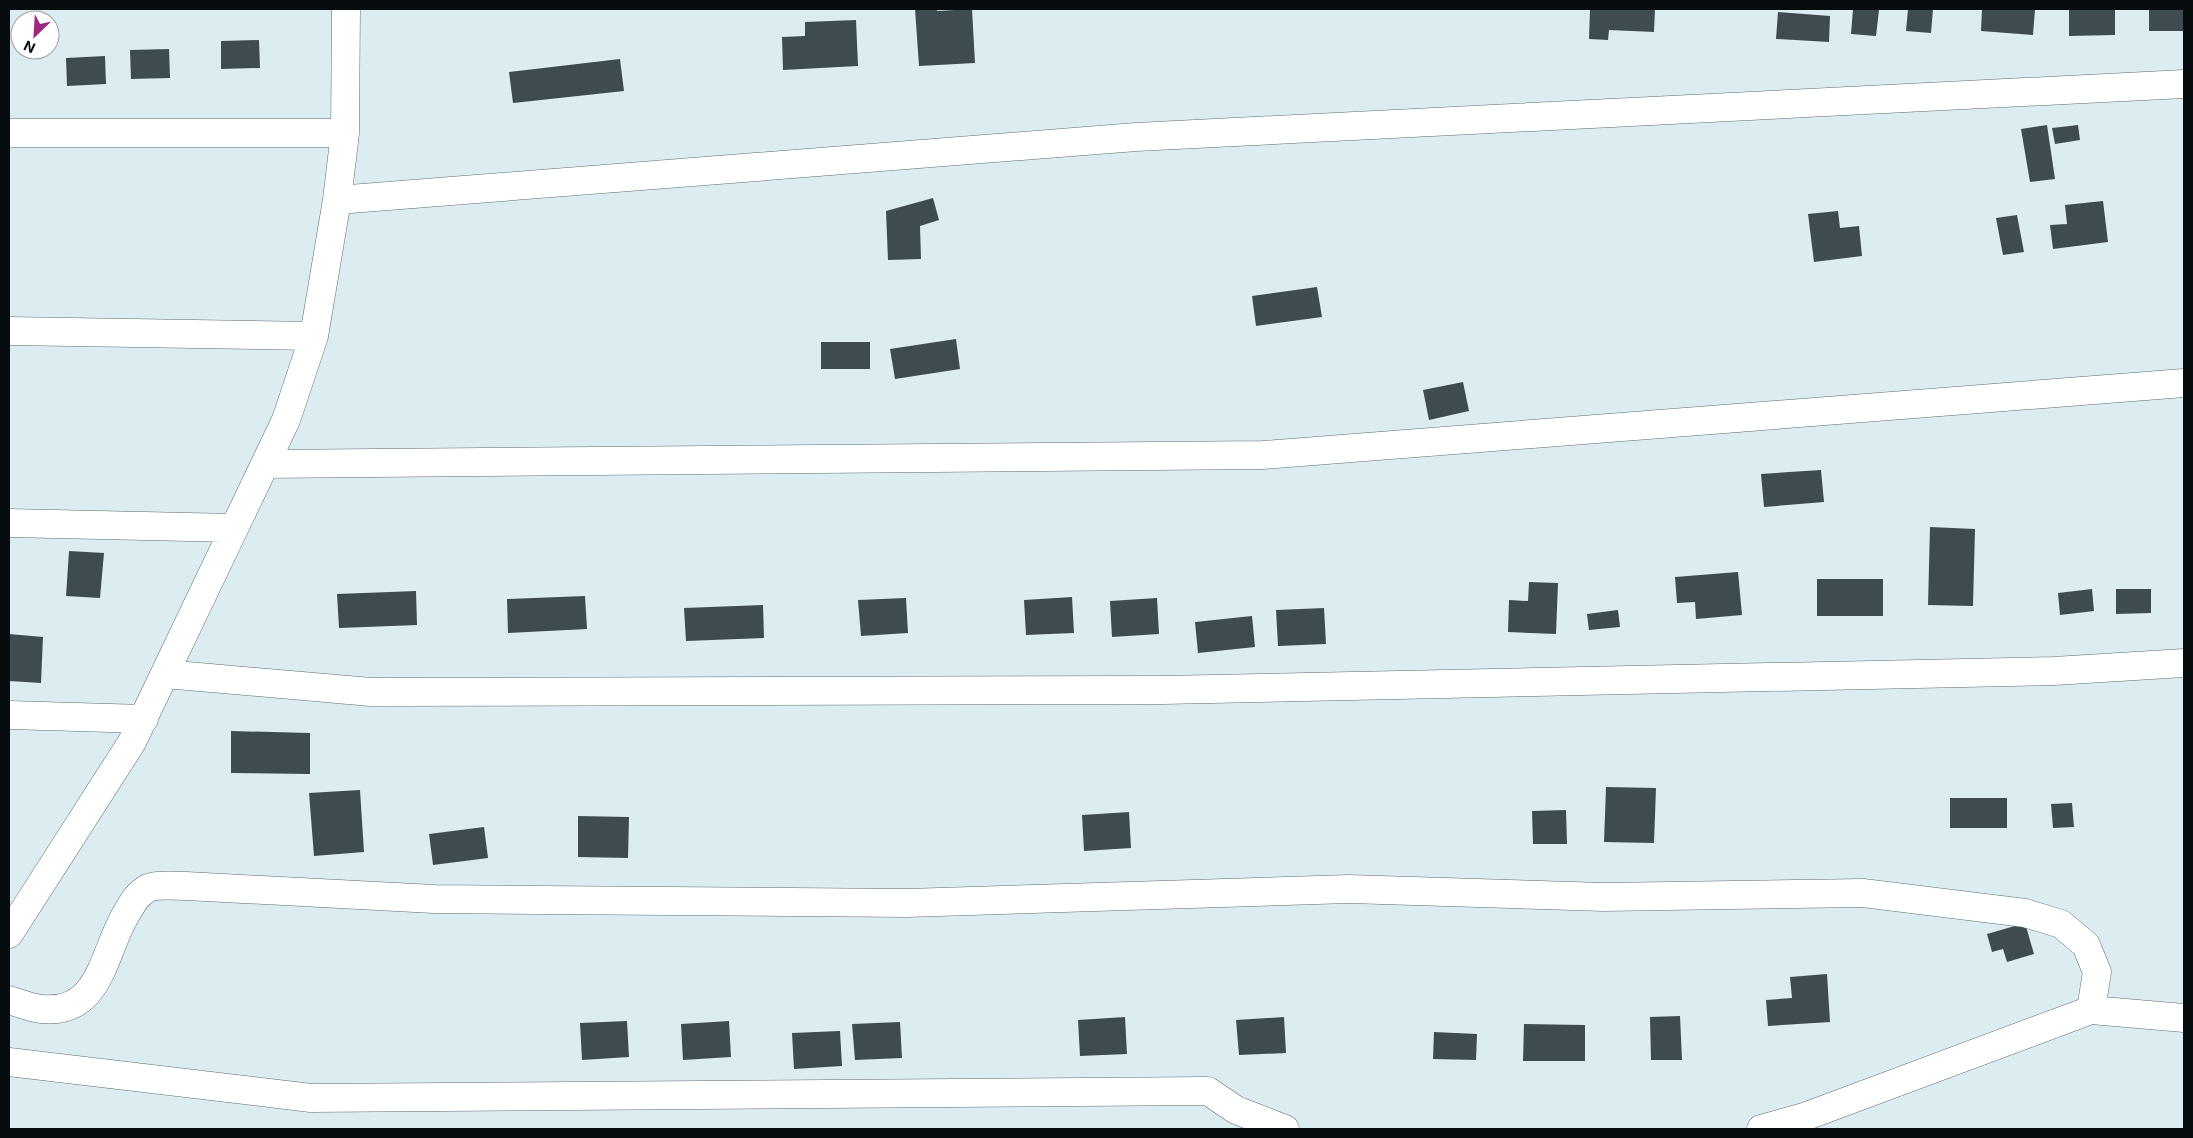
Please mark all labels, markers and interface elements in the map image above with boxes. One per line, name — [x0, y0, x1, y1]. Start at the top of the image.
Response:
north arrow — [10, 10, 60, 60]
text: N — [21, 37, 38, 57]

